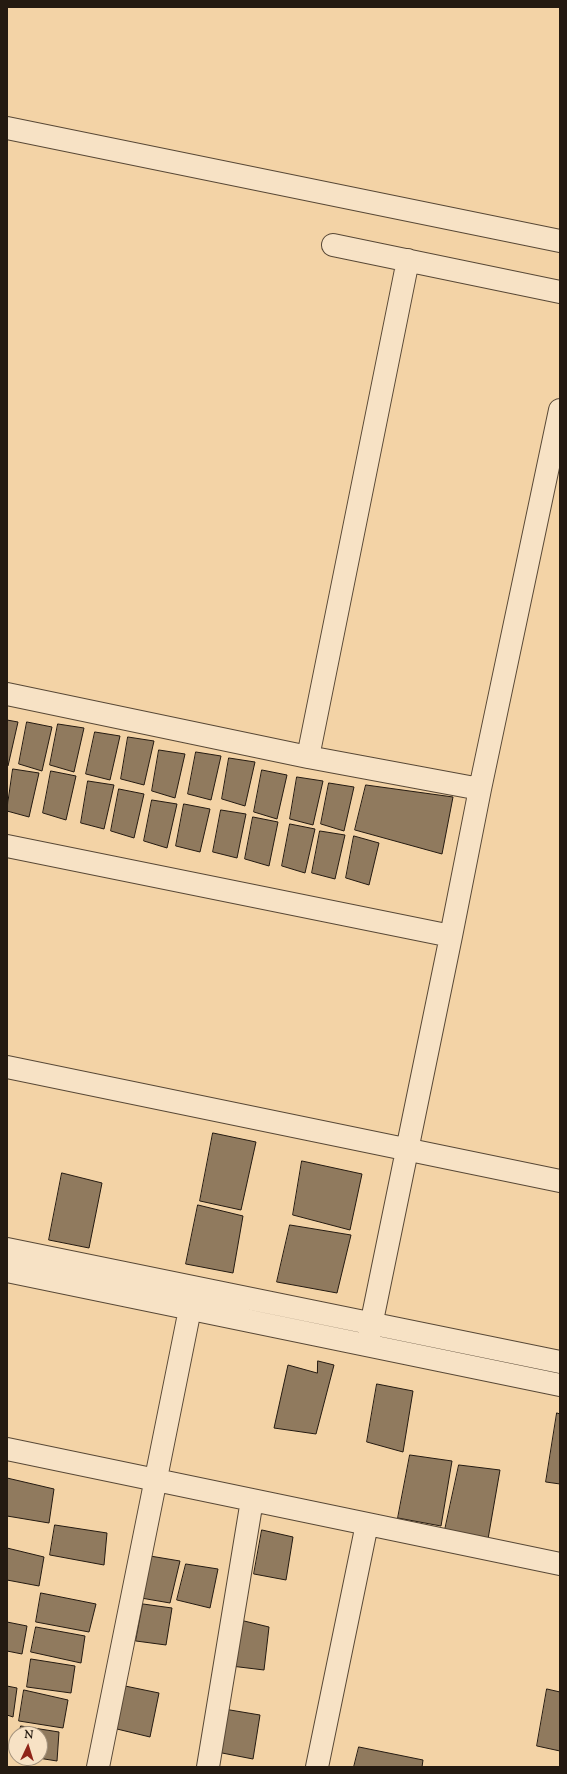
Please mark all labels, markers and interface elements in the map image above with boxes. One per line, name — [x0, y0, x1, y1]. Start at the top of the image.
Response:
north arrow — [8, 1726, 48, 1766]
text: N — [24, 1727, 34, 1743]

